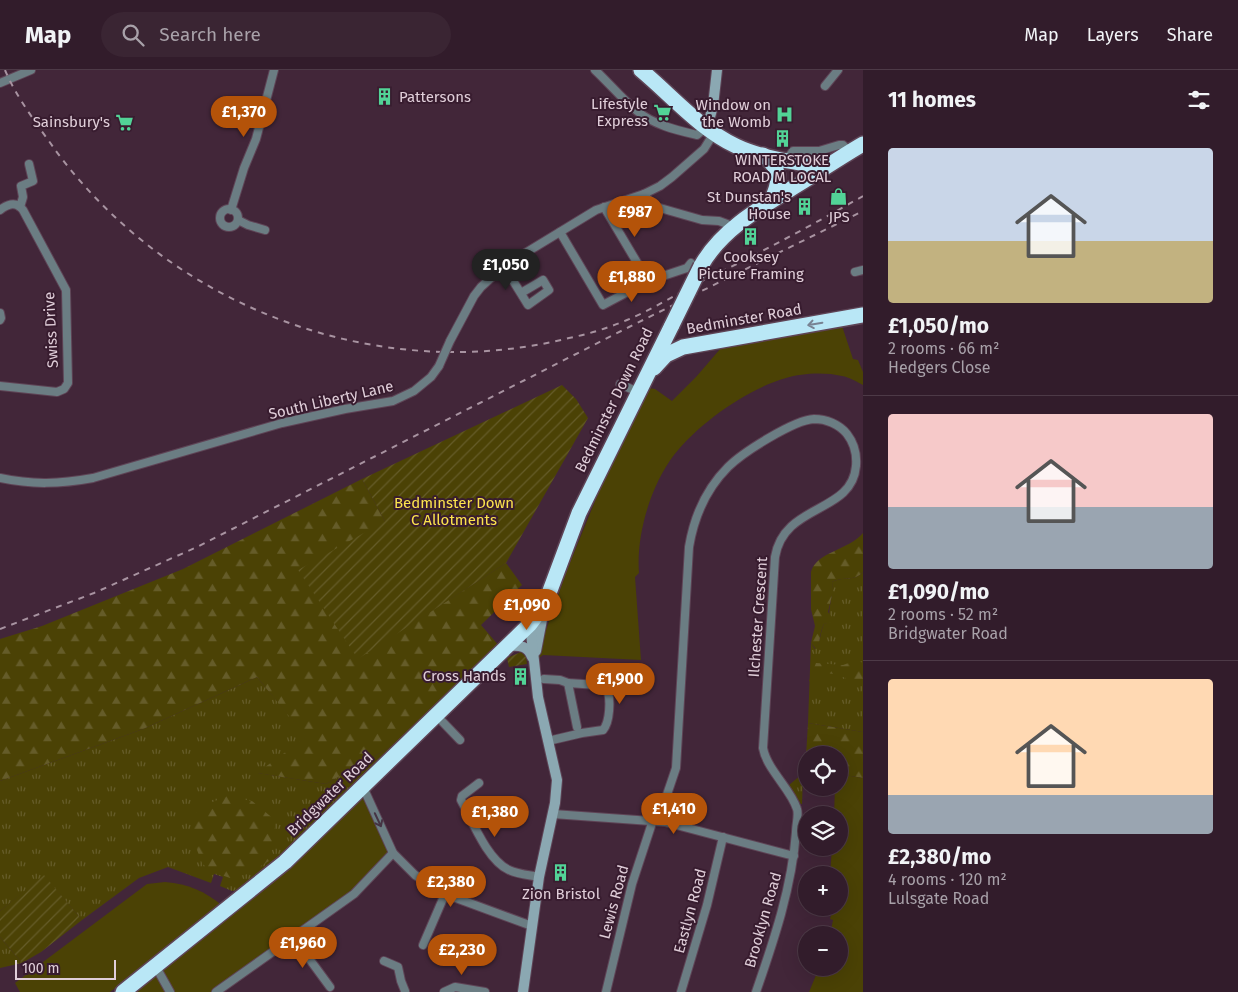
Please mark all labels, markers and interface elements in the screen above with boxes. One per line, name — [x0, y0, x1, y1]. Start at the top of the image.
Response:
search box — [101, 12, 451, 57]
text: Map — [25, 21, 71, 49]
icon: search — [119, 21, 147, 49]
text: Search here — [159, 23, 261, 46]
text: Map — [1024, 24, 1059, 46]
text: Layers — [1087, 24, 1139, 46]
text: Share — [1167, 24, 1213, 46]
icon: filters — [1185, 86, 1213, 114]
building icon: Pattersons — [375, 87, 395, 107]
text: 11 homes — [888, 87, 976, 113]
place label: Pattersons — [399, 88, 471, 106]
place label: Lifestyle Express — [591, 95, 648, 130]
pin: £1,370 — [203, 96, 285, 138]
place label: Window on the Womb — [696, 96, 771, 131]
text: £1,370 — [222, 102, 266, 121]
supermarket icon: Lifestyle Express — [652, 103, 672, 123]
hospital icon: Window on the Womb — [775, 104, 795, 124]
supermarket icon: Sainsbury's — [114, 112, 134, 132]
place label: Sainsbury's — [33, 113, 110, 131]
building icon: WINTERSTOKE ROAD M LOCAL — [772, 129, 792, 149]
place label: WINTERSTOKE ROAD M LOCAL — [733, 151, 832, 186]
icon: home — [1006, 181, 1096, 271]
shop icon: JPS — [829, 186, 849, 206]
place label: St Dunstan's House — [707, 188, 791, 223]
pin: £987 — [605, 196, 665, 238]
building icon: St Dunstan's House — [795, 196, 815, 216]
text: £987 — [618, 202, 652, 221]
place label: JPS — [828, 208, 850, 226]
building icon: Cooksey Picture Framing — [741, 226, 761, 246]
pin: £1,050 — [465, 248, 547, 291]
place label: Cooksey Picture Framing — [698, 248, 804, 283]
text: £1,050 — [483, 255, 529, 274]
pin: £1,880 — [591, 260, 673, 303]
text: £1,880 — [608, 267, 656, 286]
street label: Swiss Drive — [40, 291, 62, 369]
street label: Bedminster Road — [685, 300, 803, 338]
text: £1,050/mo — [888, 313, 989, 339]
one-way arrow — [808, 319, 824, 329]
street label: Bedminster Down Road — [571, 325, 657, 475]
text: 2 rooms · 66 m² — [888, 339, 999, 358]
text: Hedgers Close — [888, 358, 991, 377]
street label: South Liberty Lane — [267, 377, 395, 423]
icon: home — [1006, 446, 1096, 536]
park label: Bedminster Down C Allotments — [394, 494, 514, 529]
street label: Ilchester Crescent — [745, 555, 771, 678]
text: £1,090/mo — [888, 579, 989, 605]
pin: £1,090 — [486, 588, 568, 631]
text: £1,090 — [504, 595, 550, 614]
text: 2 rooms · 52 m² — [888, 605, 998, 624]
text: Bridgwater Road — [888, 624, 1008, 643]
pin: £1,900 — [579, 662, 661, 705]
building icon: Cross Hands — [510, 666, 530, 686]
place label: Cross Hands — [423, 667, 506, 685]
text: £1,900 — [597, 669, 643, 688]
icon: home — [1006, 711, 1096, 801]
map controls — [798, 746, 848, 976]
button: locate — [798, 746, 848, 796]
street label: Bridgwater Road — [283, 748, 377, 840]
pin: £1,410 — [633, 792, 715, 835]
pin: £1,380 — [454, 796, 536, 838]
text: £1,410 — [652, 799, 696, 818]
text: £1,380 — [472, 802, 518, 821]
button: layers — [798, 806, 848, 856]
one-way arrow — [374, 812, 384, 827]
text: £2,380/mo — [888, 844, 991, 870]
building icon: Zion Bristol — [551, 863, 571, 883]
street label: Lewis Road — [595, 863, 633, 941]
pin: £2,380 — [410, 866, 492, 908]
button: + — [798, 866, 848, 916]
street label: Eastlyn Road — [670, 867, 710, 955]
street label: Brooklyn Road — [741, 870, 785, 970]
text: 4 rooms · 120 m² — [888, 870, 1007, 889]
text: £2,380 — [427, 872, 475, 891]
place label: Zion Bristol — [522, 885, 601, 903]
text: Lulsgate Road — [888, 889, 989, 908]
pin: £1,960 — [262, 926, 344, 969]
button: − — [798, 926, 848, 976]
text: £1,960 — [280, 933, 326, 952]
pin: £2,230 — [421, 934, 503, 976]
text: £2,230 — [439, 940, 485, 959]
scale bar — [15, 957, 116, 980]
text: 100 m — [22, 960, 59, 977]

